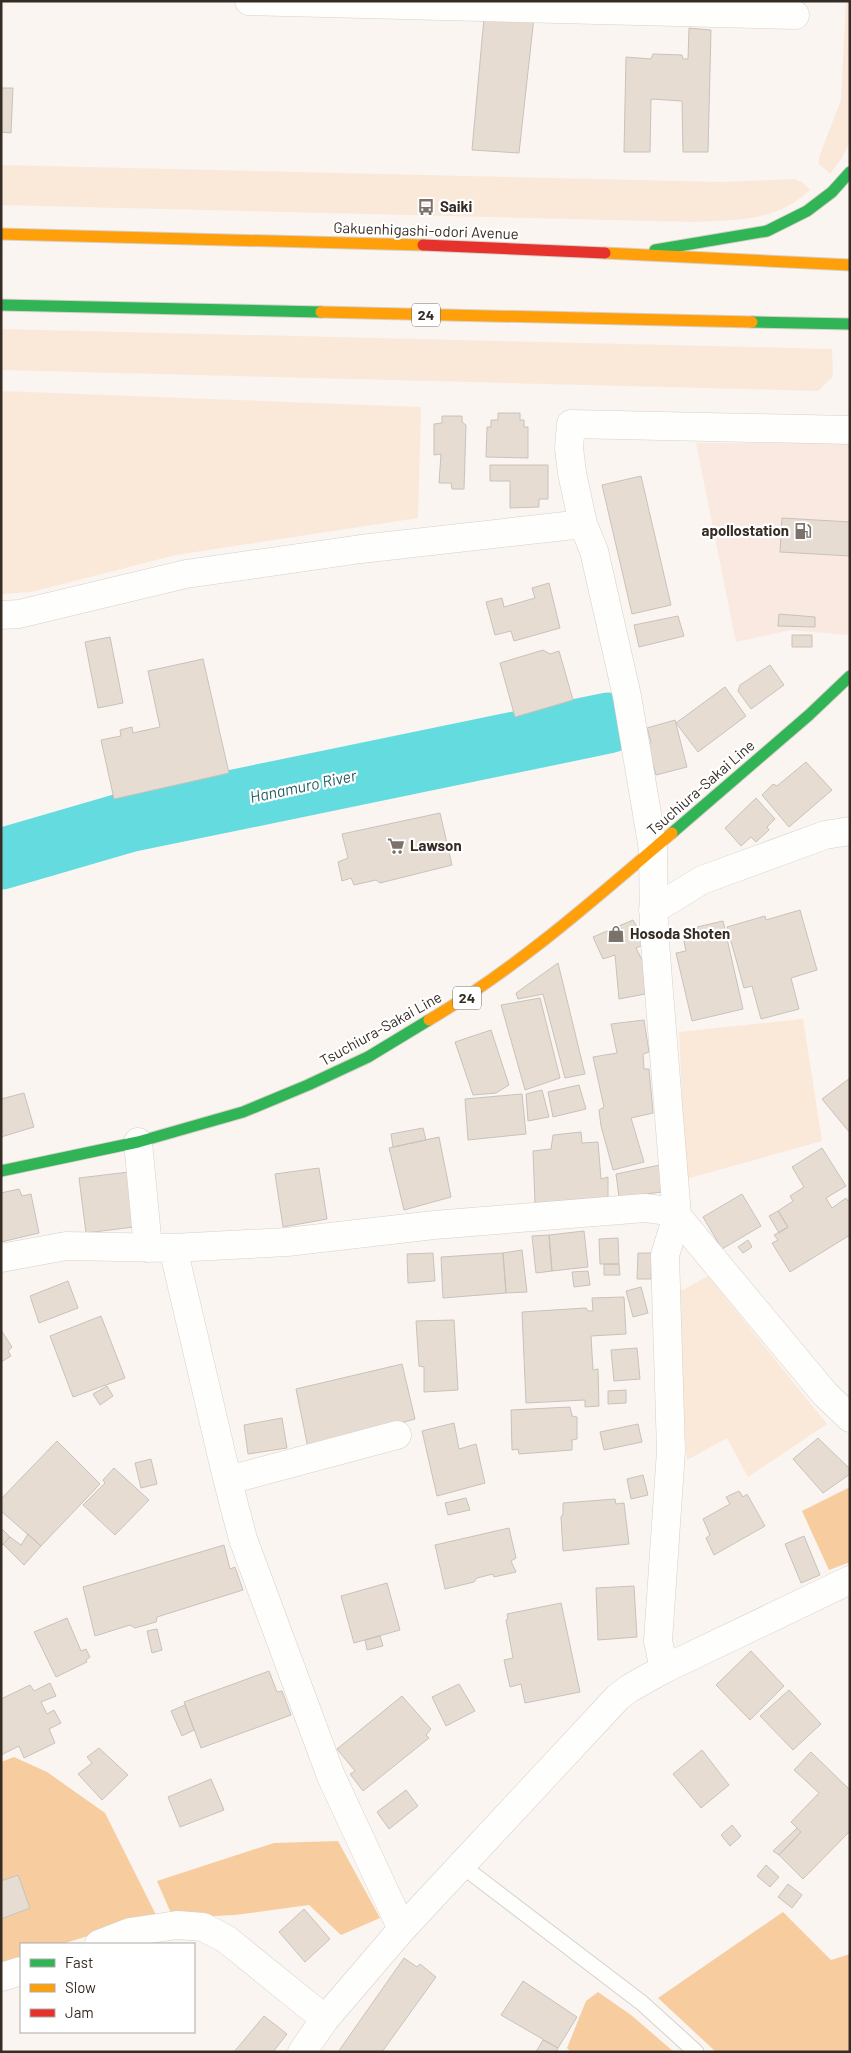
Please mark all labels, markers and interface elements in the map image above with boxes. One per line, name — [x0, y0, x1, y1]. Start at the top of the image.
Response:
bus stop icon: Saiki — [416, 197, 436, 217]
place label: Saiki — [440, 197, 473, 215]
street label: Gakuenhigashi-odori Avenue — [333, 218, 519, 242]
road number: 24 — [412, 304, 440, 326]
place label: apollostation — [702, 521, 789, 539]
fuel station icon: apollostation — [793, 521, 813, 541]
street label: Tsuchiura-Sakai Line — [643, 736, 758, 839]
water label: Hanamuro River — [248, 765, 359, 806]
supermarket icon: Lawson — [386, 836, 406, 856]
place label: Lawson — [410, 836, 462, 854]
shop icon: Hosoda Shoten — [606, 924, 626, 944]
place label: Hosoda Shoten — [630, 924, 730, 942]
road number: 24 — [453, 986, 481, 1010]
street label: Tsuchiura-Sakai Line — [317, 987, 445, 1069]
legend — [20, 1943, 195, 2033]
text: Fast — [65, 1953, 93, 1971]
text: Slow — [65, 1978, 96, 1996]
text: Jam — [65, 2003, 94, 2021]

